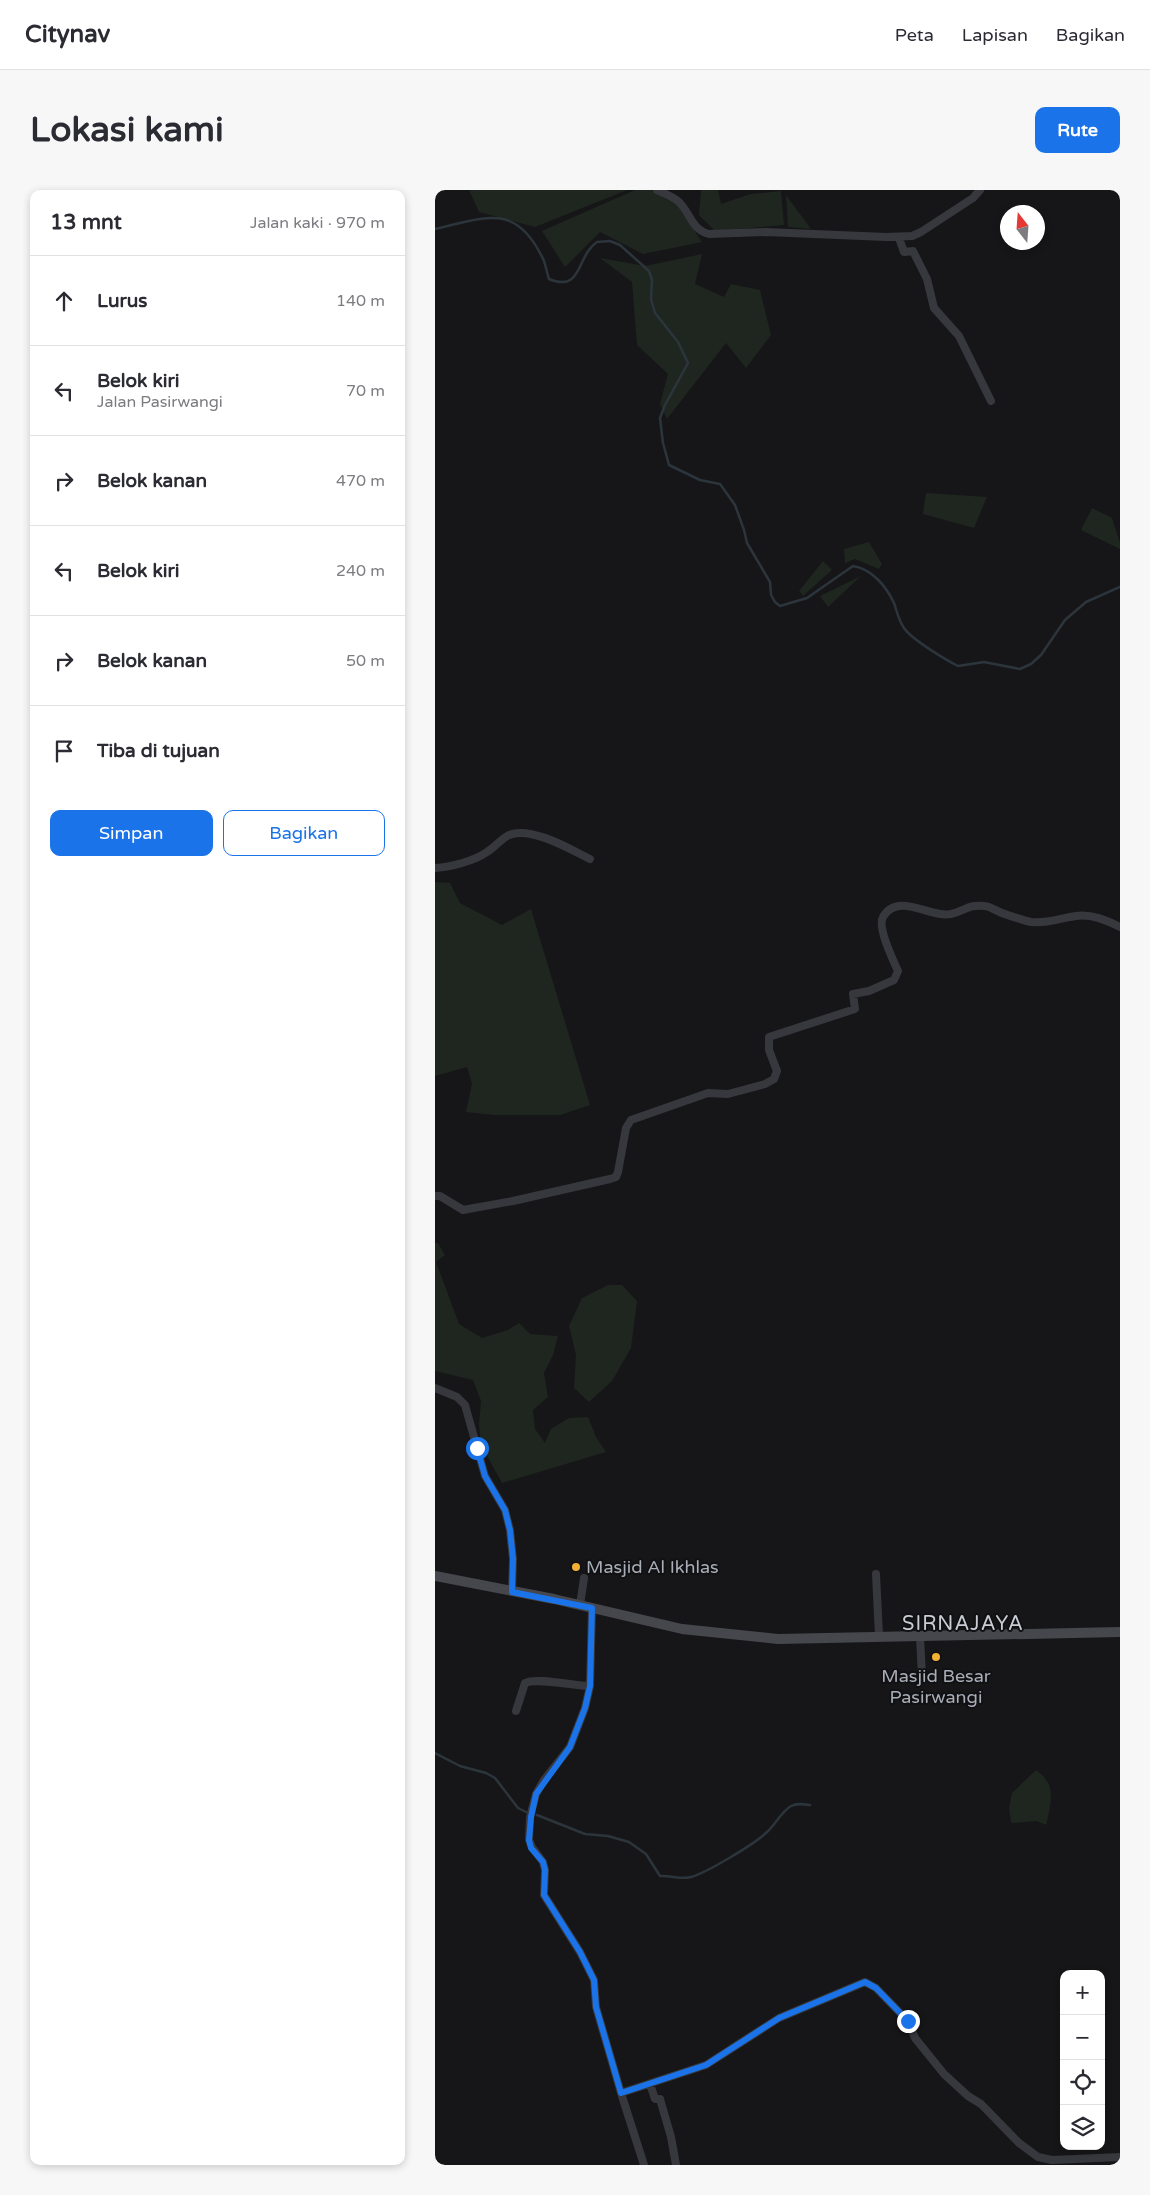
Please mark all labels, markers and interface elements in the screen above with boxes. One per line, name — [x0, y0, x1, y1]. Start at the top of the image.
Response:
text: Citynav — [25, 20, 110, 49]
text: Peta — [895, 24, 934, 46]
text: Lapisan — [962, 24, 1028, 46]
text: Bagikan — [1056, 24, 1125, 46]
button: Rute — [1035, 107, 1120, 153]
text: Lokasi kami — [30, 109, 224, 151]
north arrow — [1000, 205, 1045, 250]
text: 13 mnt — [50, 210, 122, 235]
text: Jalan kaki · 970 m — [250, 213, 385, 233]
icon: ahead — [50, 287, 78, 315]
text: Lurus — [97, 290, 147, 312]
text: 140 m — [336, 291, 385, 311]
text: Belok kiri — [97, 370, 180, 392]
icon: left — [50, 377, 78, 405]
text: 70 m — [346, 381, 385, 401]
text: Jalan Pasirwangi — [97, 392, 223, 412]
icon: right — [50, 467, 78, 495]
text: Belok kanan — [97, 470, 207, 492]
text: 470 m — [336, 471, 385, 491]
icon: left — [50, 557, 78, 585]
text: Belok kiri — [97, 560, 180, 582]
text: 240 m — [336, 561, 385, 581]
icon: right — [50, 647, 78, 675]
text: Belok kanan — [97, 650, 207, 672]
text: 50 m — [346, 651, 385, 671]
icon: arrive — [50, 737, 78, 765]
text: Tiba di tujuan — [97, 740, 220, 762]
button: Simpan — [50, 810, 213, 856]
button: Bagikan — [223, 810, 385, 856]
route start — [466, 1437, 489, 1460]
place label: Masjid Al Ikhlas — [586, 1556, 719, 1578]
marker: Masjid Al Ikhlas — [570, 1561, 582, 1573]
district label: SIRNAJAYA — [902, 1612, 1024, 1636]
marker: Masjid Besar Pasirwangi — [930, 1651, 942, 1663]
place label: Masjid Besar Pasirwangi — [881, 1665, 991, 1708]
map controls — [1060, 1970, 1105, 2150]
button: + — [1060, 1970, 1105, 2015]
route end — [897, 2010, 920, 2033]
button: − — [1060, 2015, 1105, 2060]
button: locate — [1060, 2060, 1105, 2105]
button: layers — [1060, 2105, 1105, 2150]

